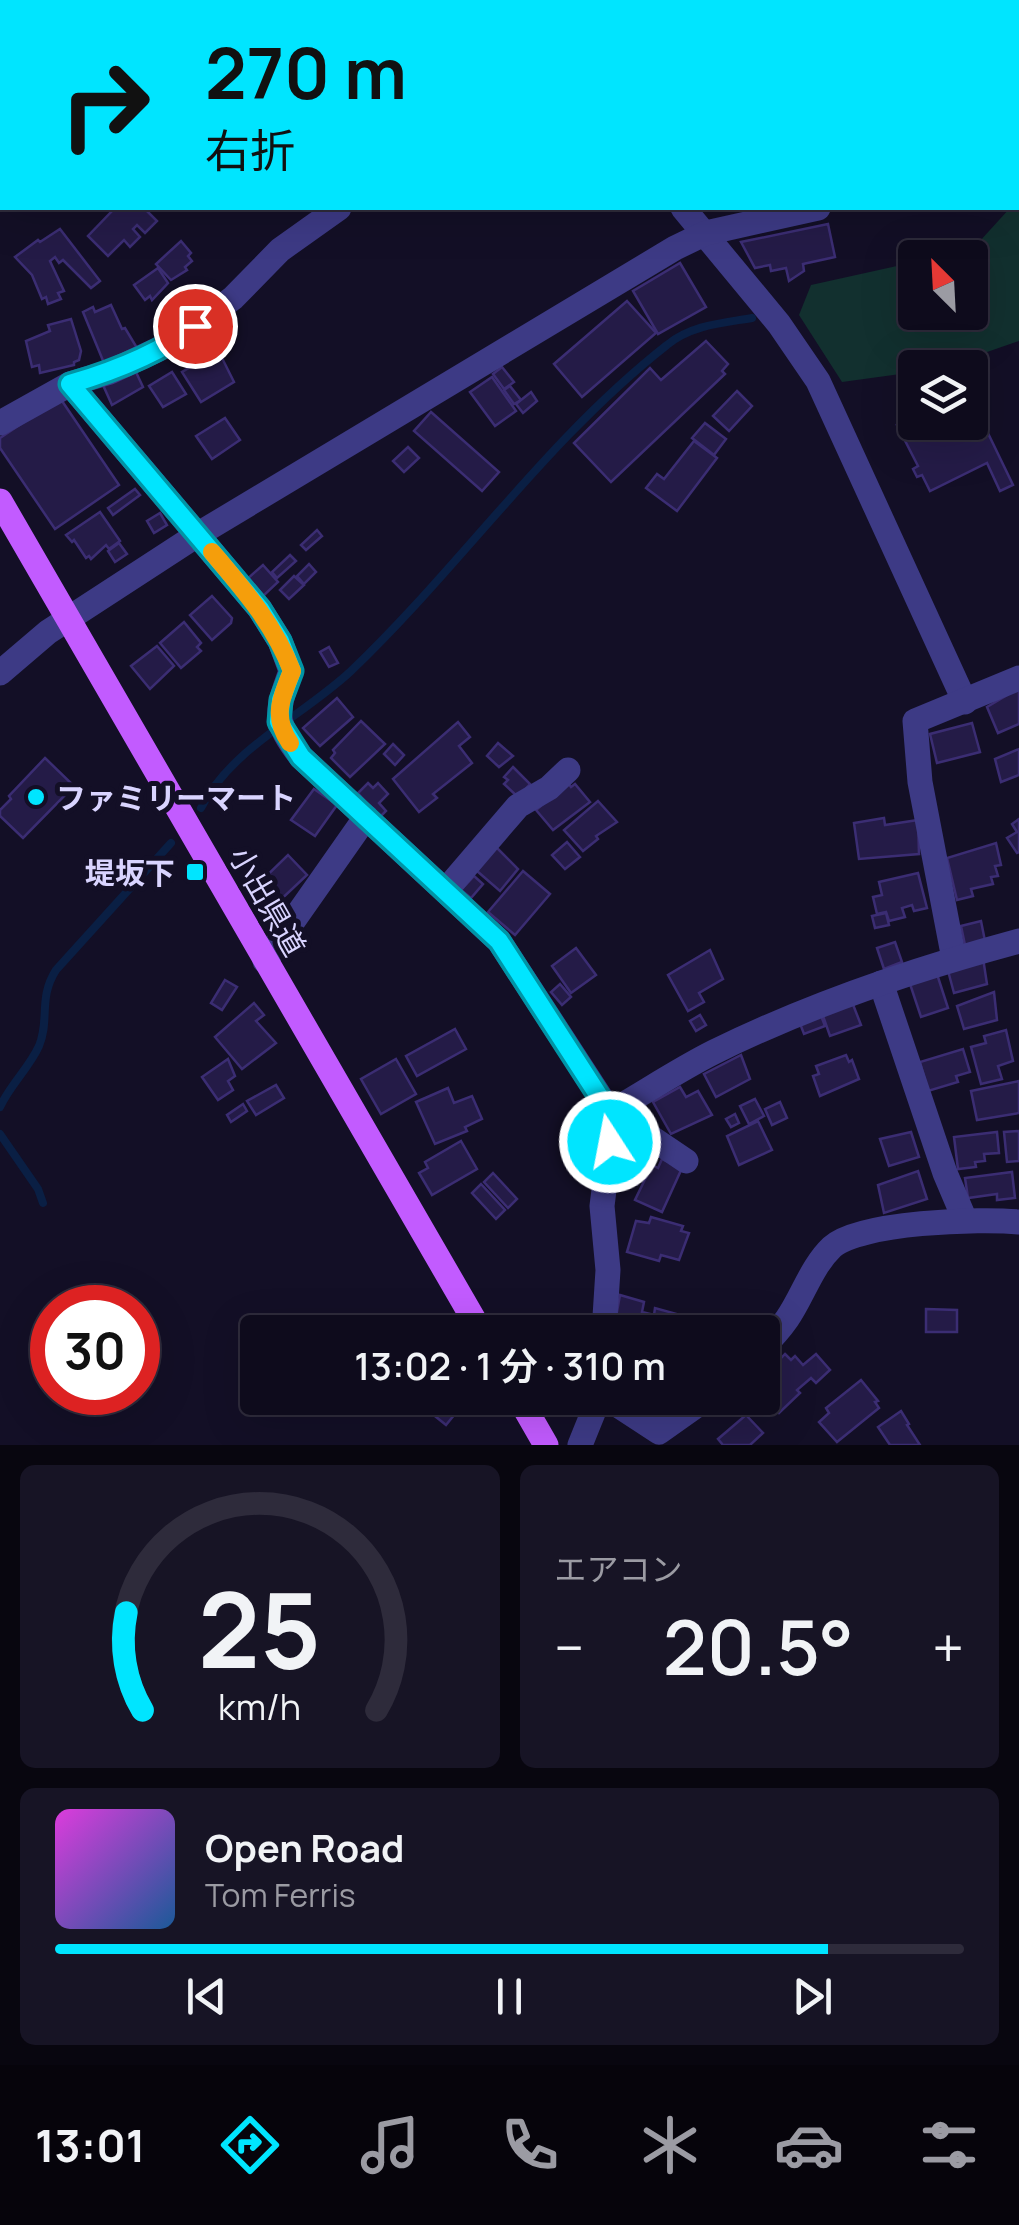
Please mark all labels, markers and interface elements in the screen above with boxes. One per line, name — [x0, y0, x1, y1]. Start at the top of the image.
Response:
text: 270 m — [205, 24, 407, 120]
icon: right — [40, 40, 170, 170]
text: 右折 — [205, 119, 295, 181]
north arrow — [898, 240, 988, 330]
map controls — [898, 240, 988, 440]
pin — [153, 284, 238, 369]
icon: arrive — [168, 299, 223, 354]
button: layers — [898, 350, 988, 440]
place label: ファミリーマート — [56, 777, 296, 818]
marker: ファミリーマート — [25, 786, 47, 808]
street label: 小出県道 — [220, 839, 316, 963]
place label: 堤坂下 — [85, 852, 175, 893]
marker: 堤坂下 — [184, 861, 206, 883]
position arrow — [558, 1090, 662, 1194]
speed limit sign: 30 — [30, 1285, 160, 1415]
text: 13:02 · 1 分 · 310 m — [354, 1339, 666, 1391]
text: エアコン — [555, 1547, 683, 1591]
text: 25 — [198, 1557, 321, 1699]
text: 20.5° — [663, 1595, 854, 1698]
text: − — [555, 1609, 584, 1685]
text: + — [932, 1609, 964, 1685]
text: km/h — [218, 1682, 301, 1731]
text: Open Road — [205, 1821, 404, 1873]
text: Tom Ferris — [205, 1873, 356, 1917]
icon: previous — [179, 1969, 234, 2024]
icon: pause — [482, 1969, 537, 2024]
icon: next — [785, 1969, 840, 2024]
icon: directions — [215, 2110, 285, 2180]
icon: music — [355, 2110, 425, 2180]
icon: phone — [495, 2110, 565, 2180]
icon: climate — [635, 2110, 705, 2180]
icon: car — [774, 2110, 844, 2180]
icon: filters — [914, 2110, 984, 2180]
text: 13:01 — [35, 2114, 146, 2176]

